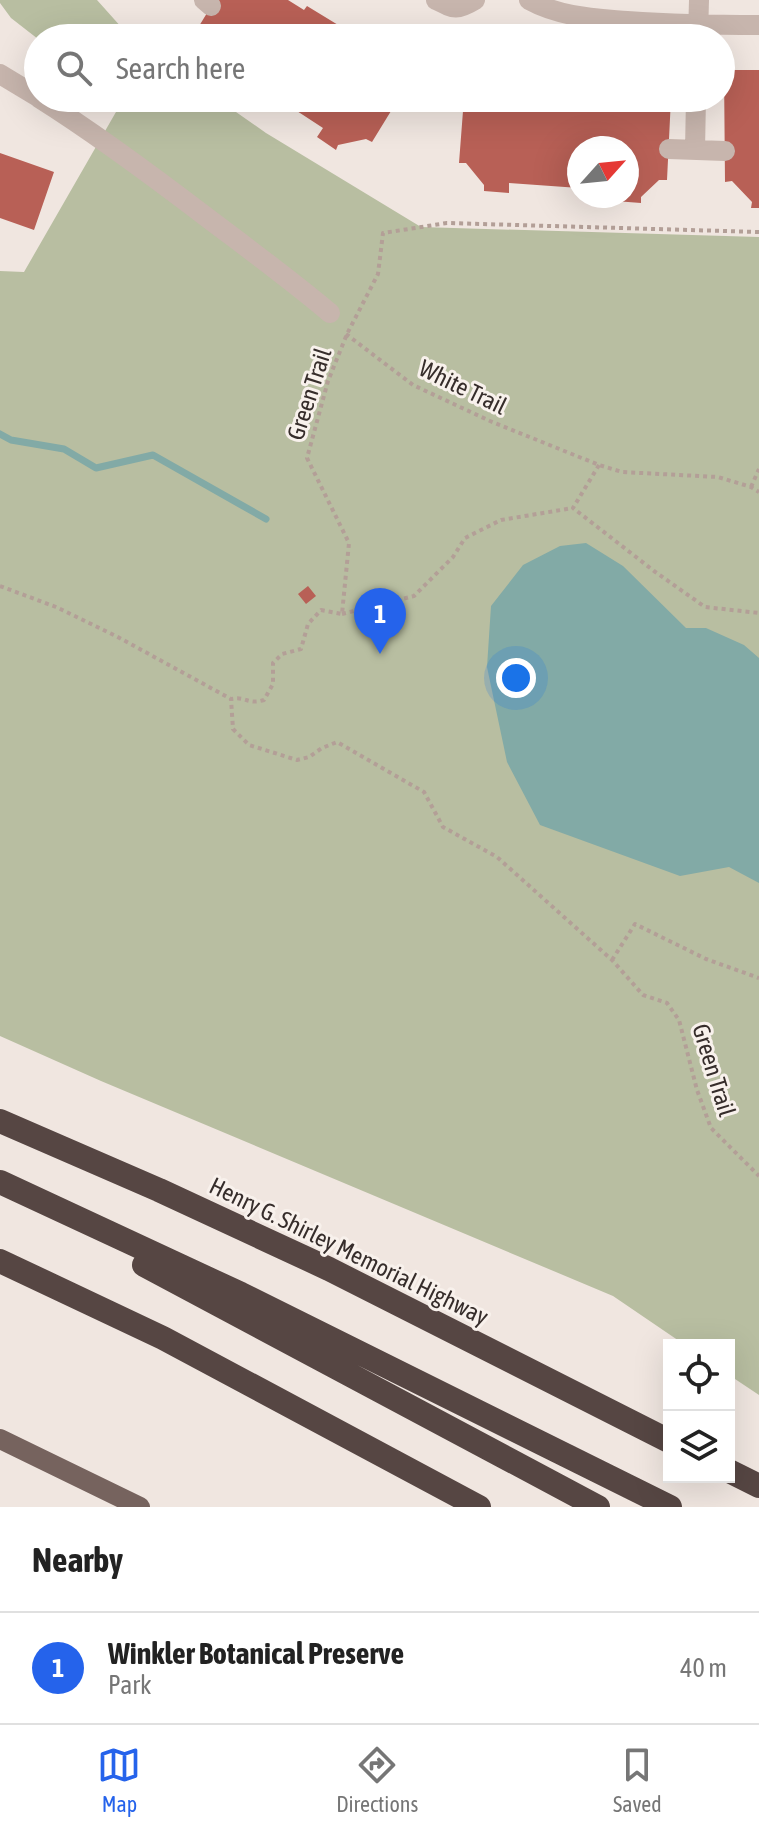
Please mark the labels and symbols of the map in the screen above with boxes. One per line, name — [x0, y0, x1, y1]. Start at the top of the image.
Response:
north arrow — [567, 136, 639, 208]
street label: Green Trail — [281, 344, 337, 443]
street label: White Trail — [415, 354, 512, 420]
pin: 1 — [354, 588, 406, 654]
your location — [496, 658, 536, 698]
street label: Green Trail — [687, 1021, 741, 1120]
street label: Henry G. Shirley Memorial Highway — [205, 1172, 493, 1330]

